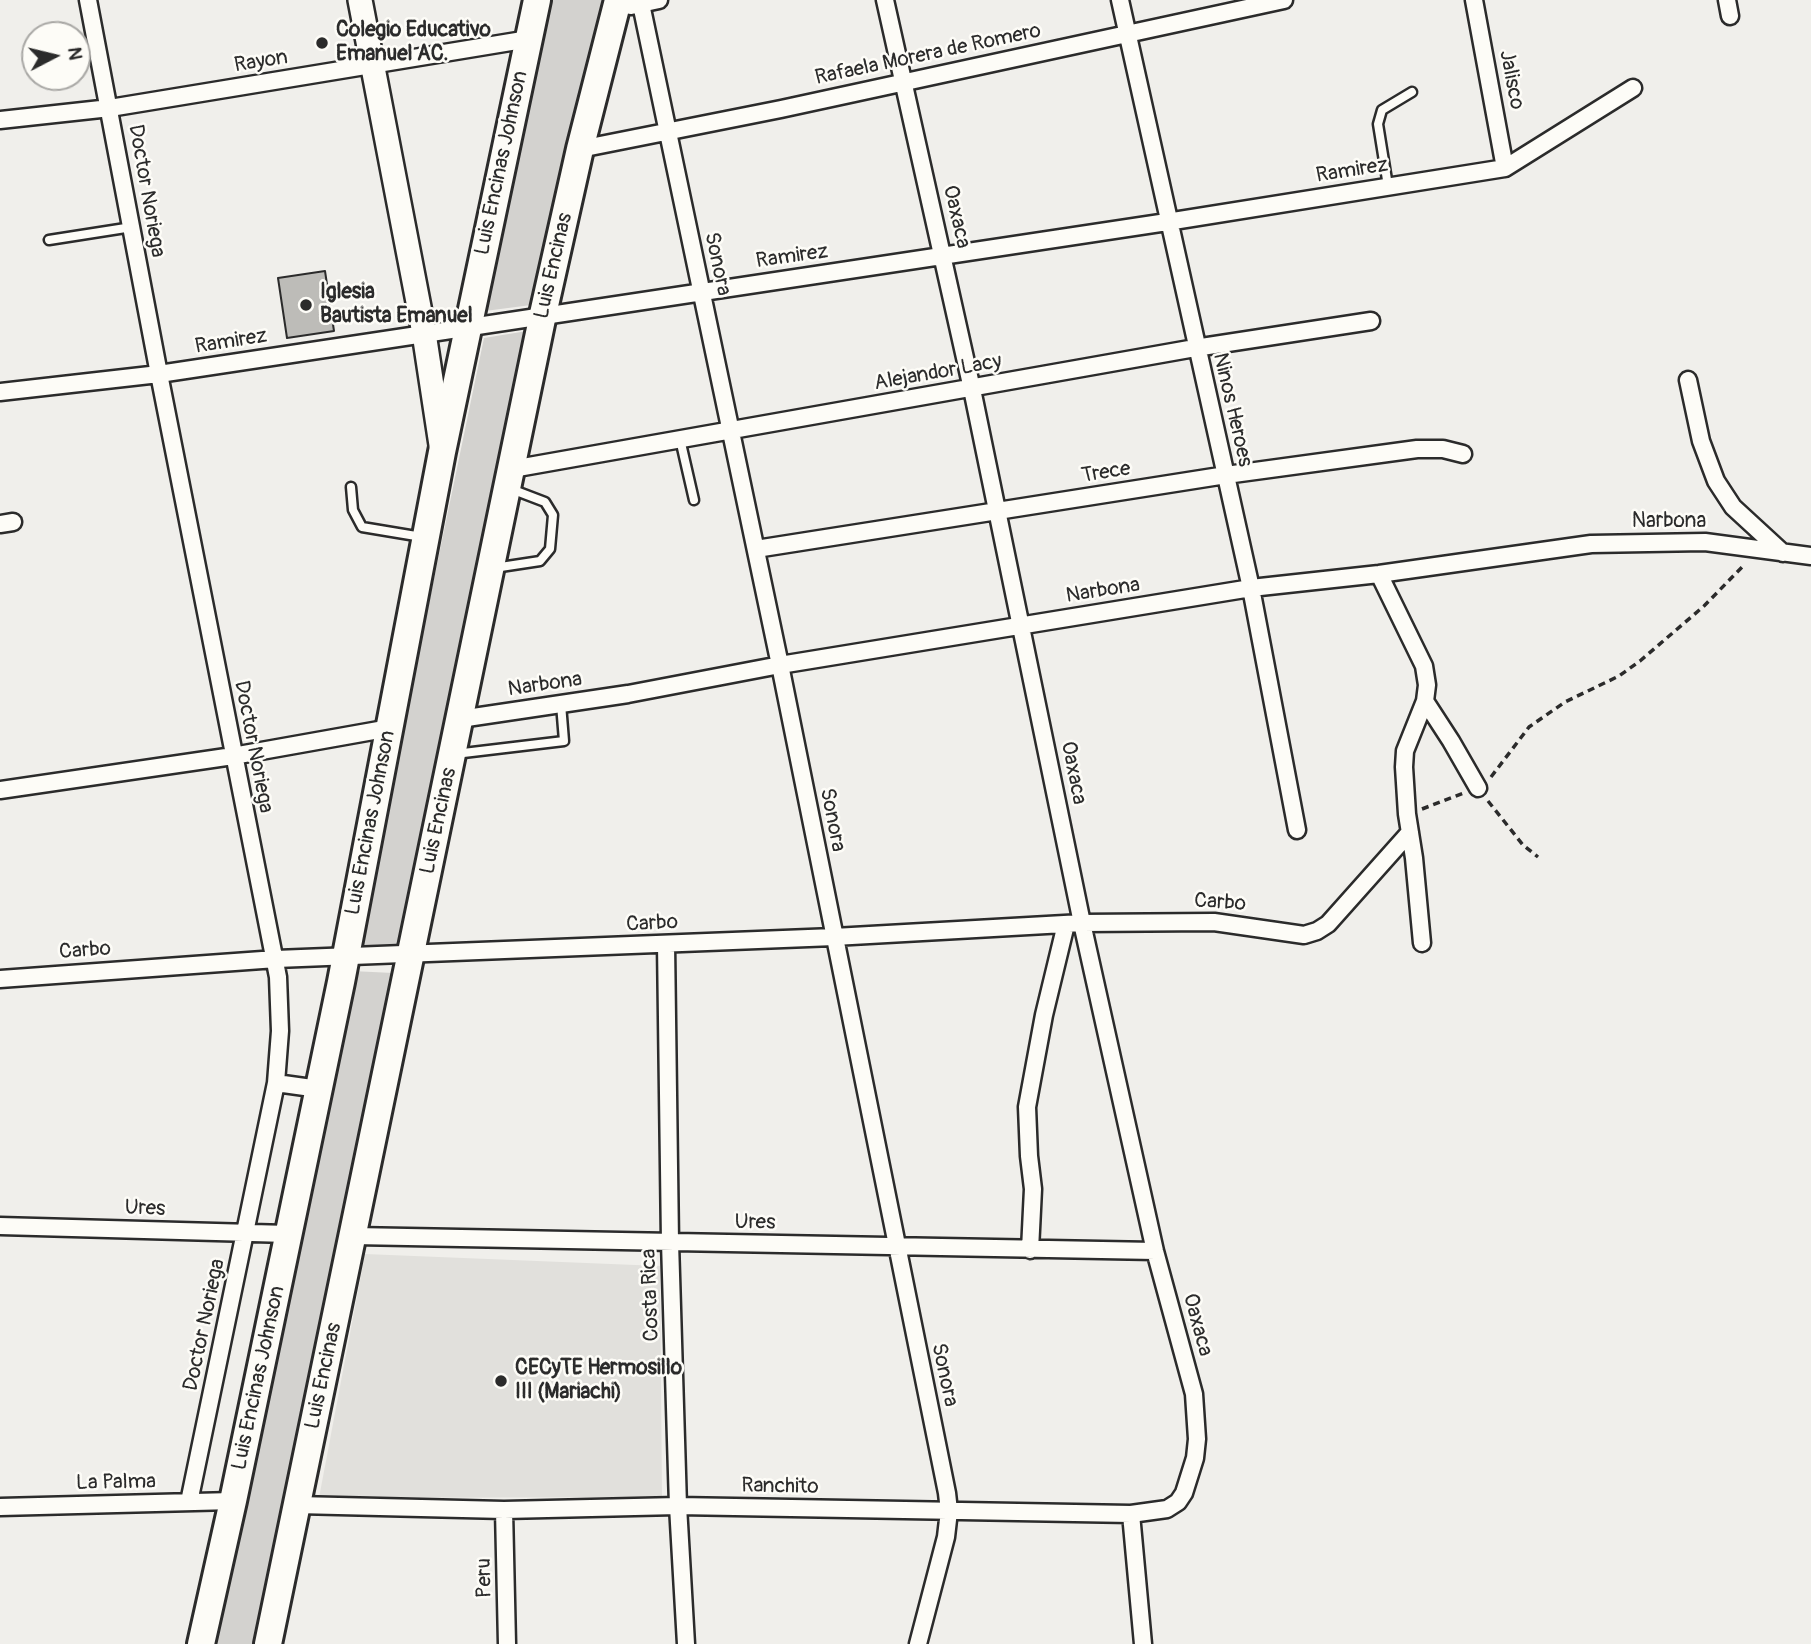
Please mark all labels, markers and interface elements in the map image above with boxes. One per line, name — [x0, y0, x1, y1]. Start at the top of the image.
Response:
place label: Colegio Educativo Emanuel AC. — [336, 18, 491, 68]
street label: Rafaela Morera de Romero — [813, 19, 1043, 91]
north arrow — [21, 21, 91, 91]
marker: Colegio Educativo Emanuel AC. — [314, 35, 330, 51]
street label: Rayon — [232, 45, 290, 79]
text: N — [62, 46, 88, 62]
street label: Jalisco — [1493, 48, 1529, 112]
street label: Luis Encinas Johnson — [470, 69, 534, 257]
street label: Doctor Noriega — [122, 123, 170, 259]
street label: Ramirez — [1314, 153, 1390, 189]
street label: Oaxaca — [937, 183, 975, 251]
street label: Luis Encinas — [530, 210, 578, 322]
street label: Sonora — [698, 230, 736, 298]
street label: Ramirez — [754, 239, 830, 275]
place label: Iglesia Bautista Emanuel — [320, 280, 473, 330]
marker: Iglesia Bautista Emanuel — [298, 297, 314, 313]
street label: Ramirez — [193, 324, 269, 360]
street label: Alejandor Lacy — [872, 349, 1004, 397]
street label: Ninos Heroes — [1207, 351, 1257, 469]
street label: Trece — [1080, 457, 1132, 489]
street label: Narbona — [1632, 509, 1706, 535]
street label: Narbona — [1064, 573, 1142, 609]
street label: Narbona — [506, 667, 584, 703]
street label: Doctor Noriega — [228, 679, 278, 815]
street label: Luis Encinas Johnson — [341, 728, 401, 918]
street label: Oaxaca — [1055, 739, 1091, 807]
street label: Luis Encinas — [415, 765, 463, 877]
street label: Sonora — [814, 786, 850, 854]
street label: Carbo — [1193, 889, 1247, 917]
street label: Carbo — [625, 910, 679, 938]
street label: Carbo — [58, 937, 112, 965]
street label: Ures — [124, 1196, 166, 1222]
street label: Ures — [734, 1210, 776, 1236]
street label: Costa Rica — [637, 1248, 665, 1342]
street label: Doctor Noriega — [179, 1257, 231, 1393]
street label: Luis Encinas Johnson — [227, 1284, 291, 1472]
street label: Oaxaca — [1177, 1291, 1217, 1359]
street label: Luis Encinas — [300, 1320, 348, 1432]
street label: Sonora — [925, 1341, 963, 1409]
place label: CECyTE Hermosillo III (Mariachi) — [515, 1356, 682, 1406]
marker: CECyTE Hermosillo III (Mariachi) — [493, 1373, 509, 1389]
street label: La Palma — [76, 1470, 156, 1496]
street label: Ranchito — [741, 1474, 819, 1500]
street label: Peru — [472, 1558, 498, 1598]

